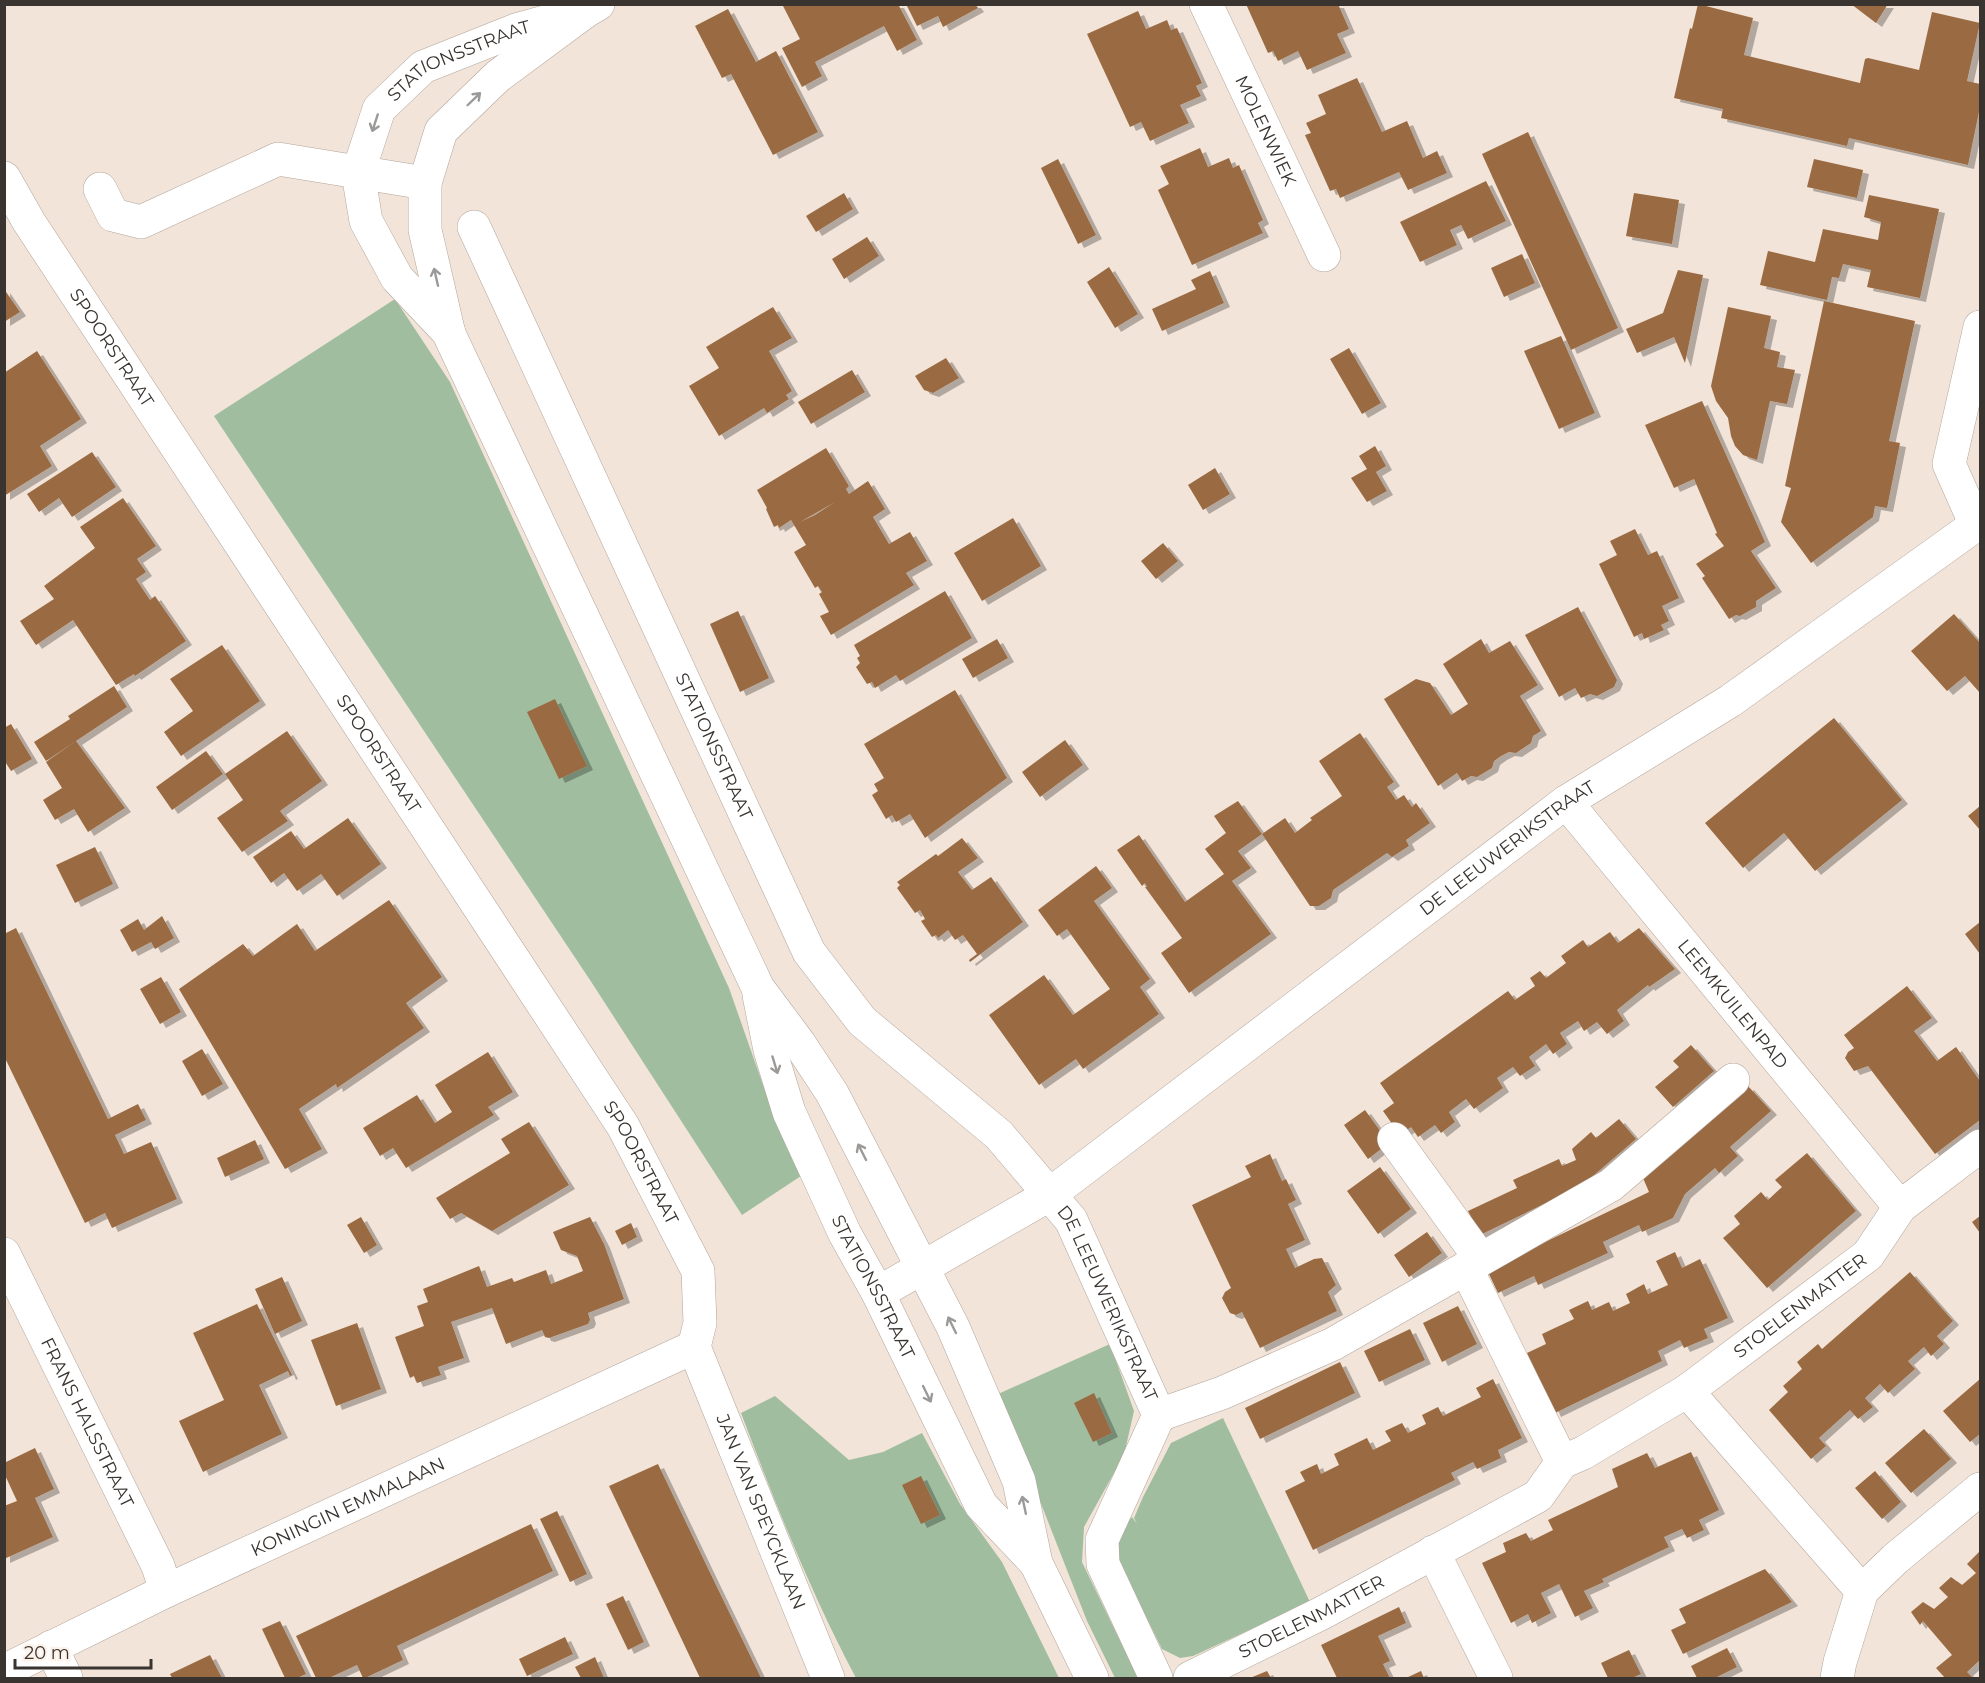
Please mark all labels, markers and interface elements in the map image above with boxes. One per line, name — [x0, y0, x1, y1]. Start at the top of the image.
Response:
street label: STATIONSSTRAAT — [383, 15, 533, 106]
street label: MOLENWIEK — [1230, 72, 1301, 190]
one-way arrow — [467, 92, 482, 106]
one-way arrow — [368, 113, 379, 132]
one-way arrow — [430, 267, 442, 286]
street label: SPOORSTRAAT — [65, 284, 159, 412]
street label: STATIONSSTRAAT — [671, 669, 758, 824]
street label: SPOORSTRAAT — [332, 690, 426, 818]
street label: DE LEEUWERIKSTRAAT — [1415, 775, 1600, 920]
street label: LEEMKUILENPAD — [1673, 935, 1793, 1073]
one-way arrow — [770, 1055, 781, 1074]
street label: SPOORSTRAAT — [598, 1097, 683, 1229]
one-way arrow — [855, 1143, 867, 1161]
street label: DE LEEUWERIKSTRAAT — [1052, 1201, 1162, 1405]
street label: STATIONSSTRAAT — [827, 1211, 920, 1363]
street label: STOELENMATTER — [1729, 1249, 1871, 1363]
one-way arrow — [945, 1316, 957, 1334]
street label: FRANS HALSSTRAAT — [36, 1334, 139, 1512]
one-way arrow — [921, 1385, 933, 1403]
street label: JAN VAN SPEYCKLAAN — [711, 1410, 810, 1613]
street label: KONINGIN EMMALAAN — [247, 1453, 448, 1561]
one-way arrow — [1018, 1496, 1029, 1516]
street label: STOELENMATTER — [1235, 1570, 1388, 1663]
scale bar — [15, 1632, 152, 1670]
text: 20 m — [24, 1642, 70, 1664]

